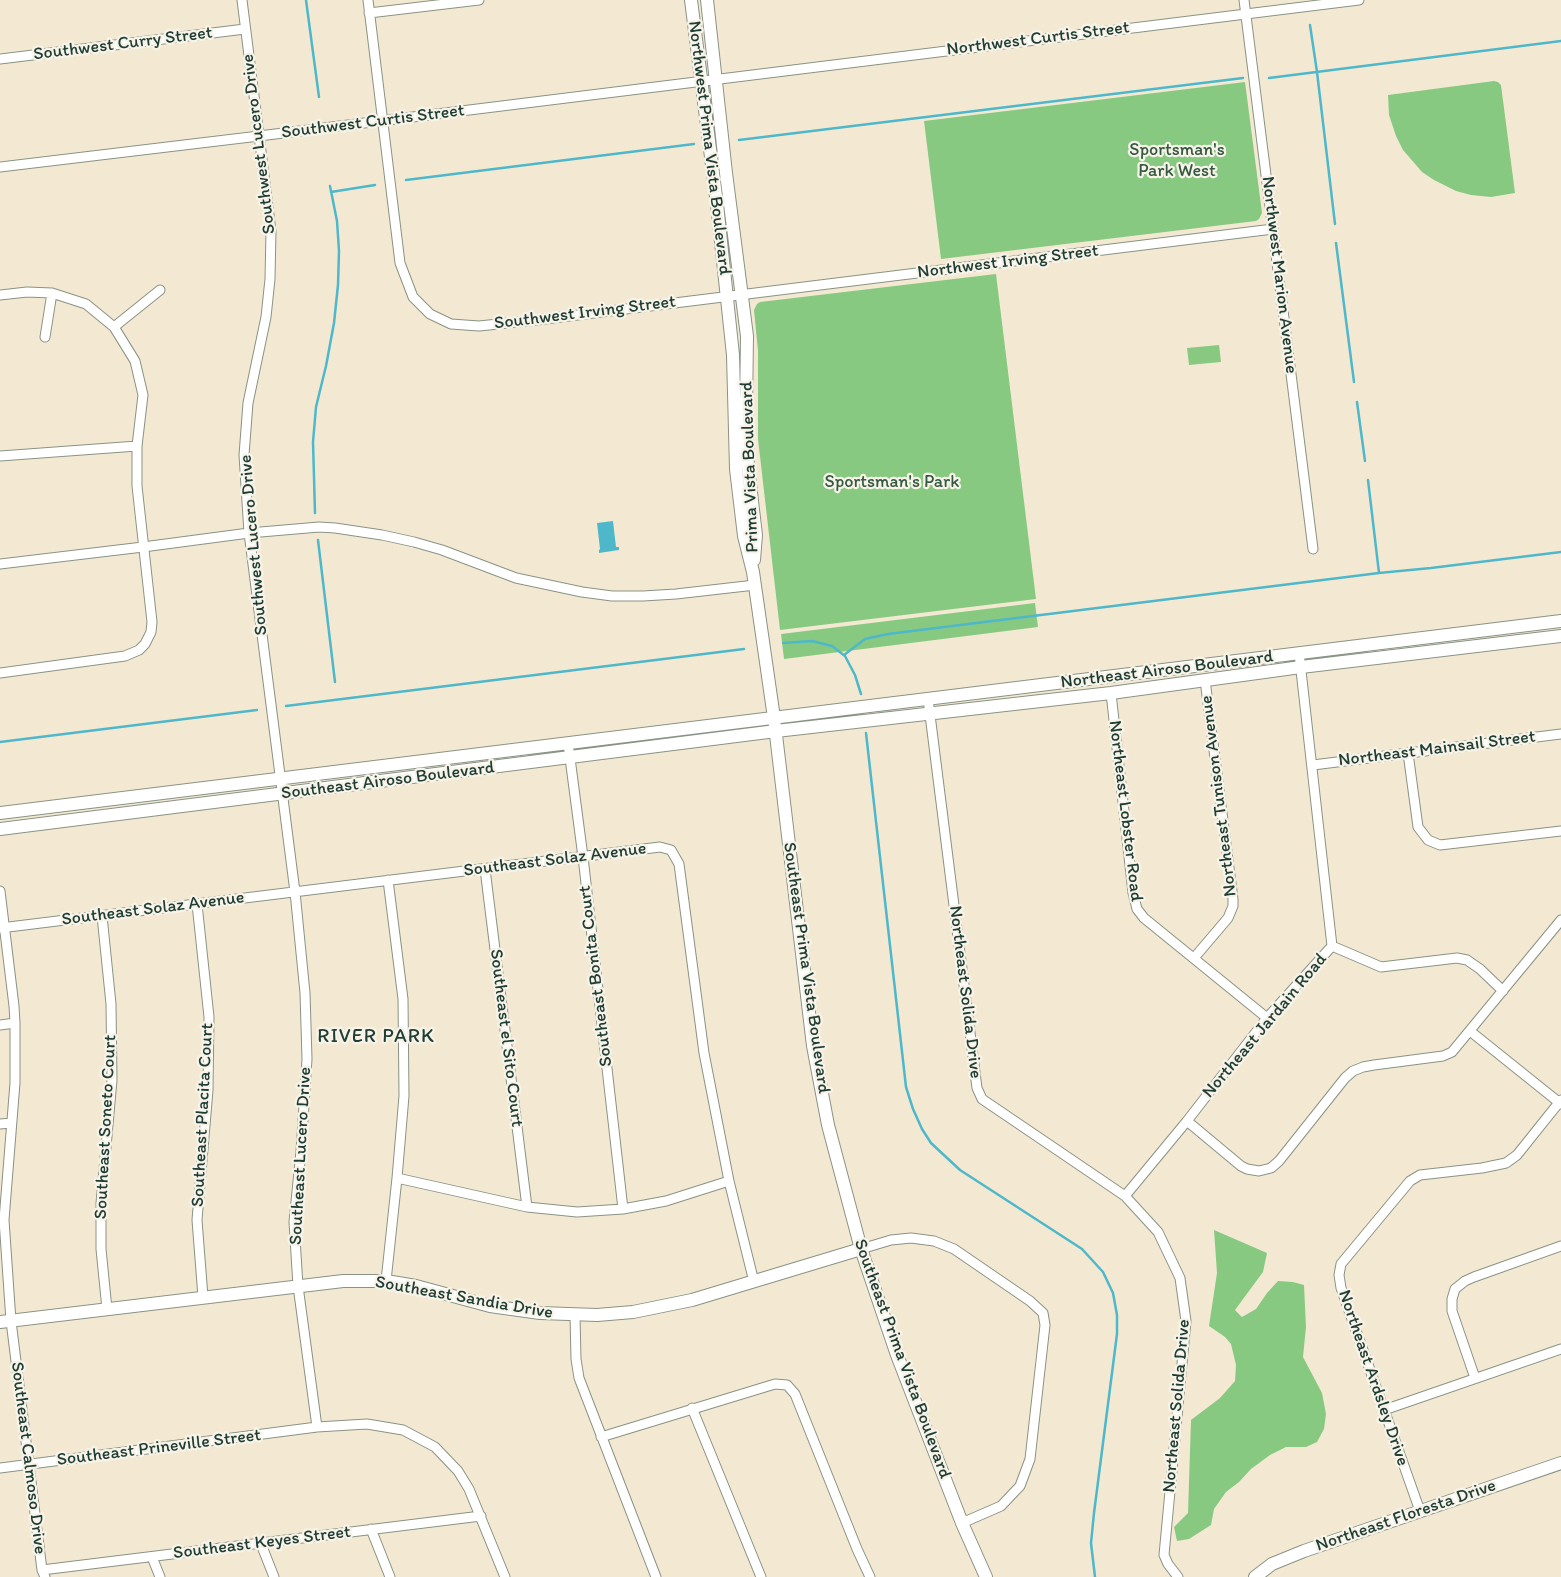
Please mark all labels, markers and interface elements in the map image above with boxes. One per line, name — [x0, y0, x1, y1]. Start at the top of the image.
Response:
street label: Northwest Curtis Street — [945, 17, 1131, 61]
street label: Northwest Prima Vista Boulevard — [683, 20, 735, 276]
street label: Southwest Curry Street — [32, 22, 214, 66]
street label: Southwest Lucero Drive — [237, 53, 281, 235]
street label: Southwest Curtis Street — [280, 100, 466, 144]
park label: Sportsman's Park West — [1129, 139, 1225, 182]
street label: Northwest Marion Avenue — [1256, 175, 1302, 375]
street label: Northwest Irving Street — [916, 240, 1100, 284]
street label: Southwest Irving Street — [493, 291, 677, 335]
street label: Prima Vista Boulevard — [736, 381, 764, 553]
street label: Southwest Lucero Drive — [235, 454, 273, 636]
park label: Sportsman's Park — [825, 471, 959, 493]
street label: Northeast Airoso Boulevard — [1059, 646, 1275, 694]
street label: Northeast Tunison Avenue — [1196, 694, 1242, 898]
street label: Northeast Lobster Road — [1103, 719, 1147, 903]
street label: Northeast Mainsail Street — [1337, 726, 1537, 772]
street label: Southeast Airoso Boulevard — [280, 757, 496, 805]
street label: Southeast Solaz Avenue — [462, 838, 648, 882]
street label: Southeast Prima Vista Boulevard — [778, 841, 834, 1095]
street label: Southeast Bonita Court — [574, 884, 618, 1068]
street label: Southeast Solaz Avenue — [60, 887, 246, 931]
street label: Northeast Solida Drive — [944, 904, 986, 1080]
street label: Southeast el Sito Court — [484, 948, 528, 1128]
street label: Northeast Jardain Road — [1198, 949, 1332, 1103]
street label: Southeast Placita Court — [187, 1022, 219, 1208]
district label: RIVER PARK — [316, 1025, 436, 1049]
street label: Southeast Soneto Court — [90, 1034, 122, 1220]
street label: Southeast Lucero Drive — [286, 1066, 316, 1246]
street label: Southeast Prima Vista Boulevard — [848, 1236, 956, 1482]
street label: Southeast Sandia Drive — [374, 1272, 554, 1324]
street label: Northeast Ardsley Drive — [1333, 1287, 1413, 1469]
street label: Northeast Solida Drive — [1159, 1318, 1195, 1494]
street label: Southeast Calmoso Drive — [5, 1361, 51, 1555]
street label: Southeast Prineville Street — [56, 1425, 262, 1471]
street label: Northeast Floresta Drive — [1313, 1475, 1499, 1557]
street label: Southeast Keyes Street — [172, 1521, 352, 1565]

